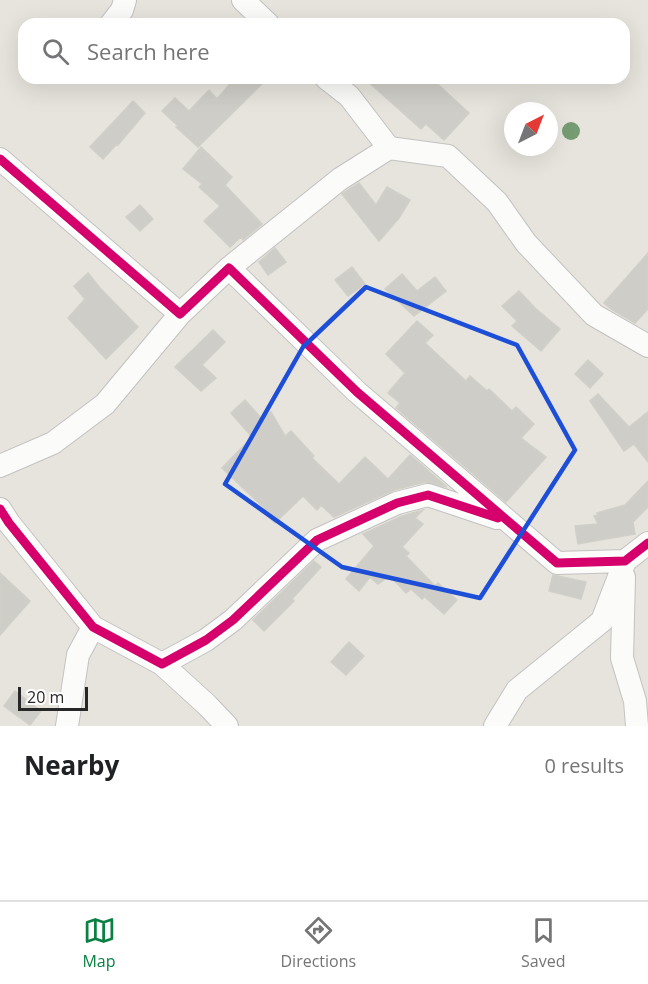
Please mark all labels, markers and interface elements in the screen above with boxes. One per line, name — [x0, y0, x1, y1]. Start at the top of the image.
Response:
search box — [18, 18, 630, 84]
icon: search — [39, 35, 72, 68]
text: Search here — [87, 36, 210, 66]
north arrow — [504, 102, 558, 156]
scale bar — [18, 684, 88, 712]
text: 20 m — [27, 686, 64, 708]
text: Nearby — [24, 747, 119, 783]
text: 0 results — [544, 752, 624, 779]
tab: Map — [82, 914, 116, 972]
tab: Directions — [280, 914, 356, 972]
tab: Saved — [521, 914, 566, 972]

